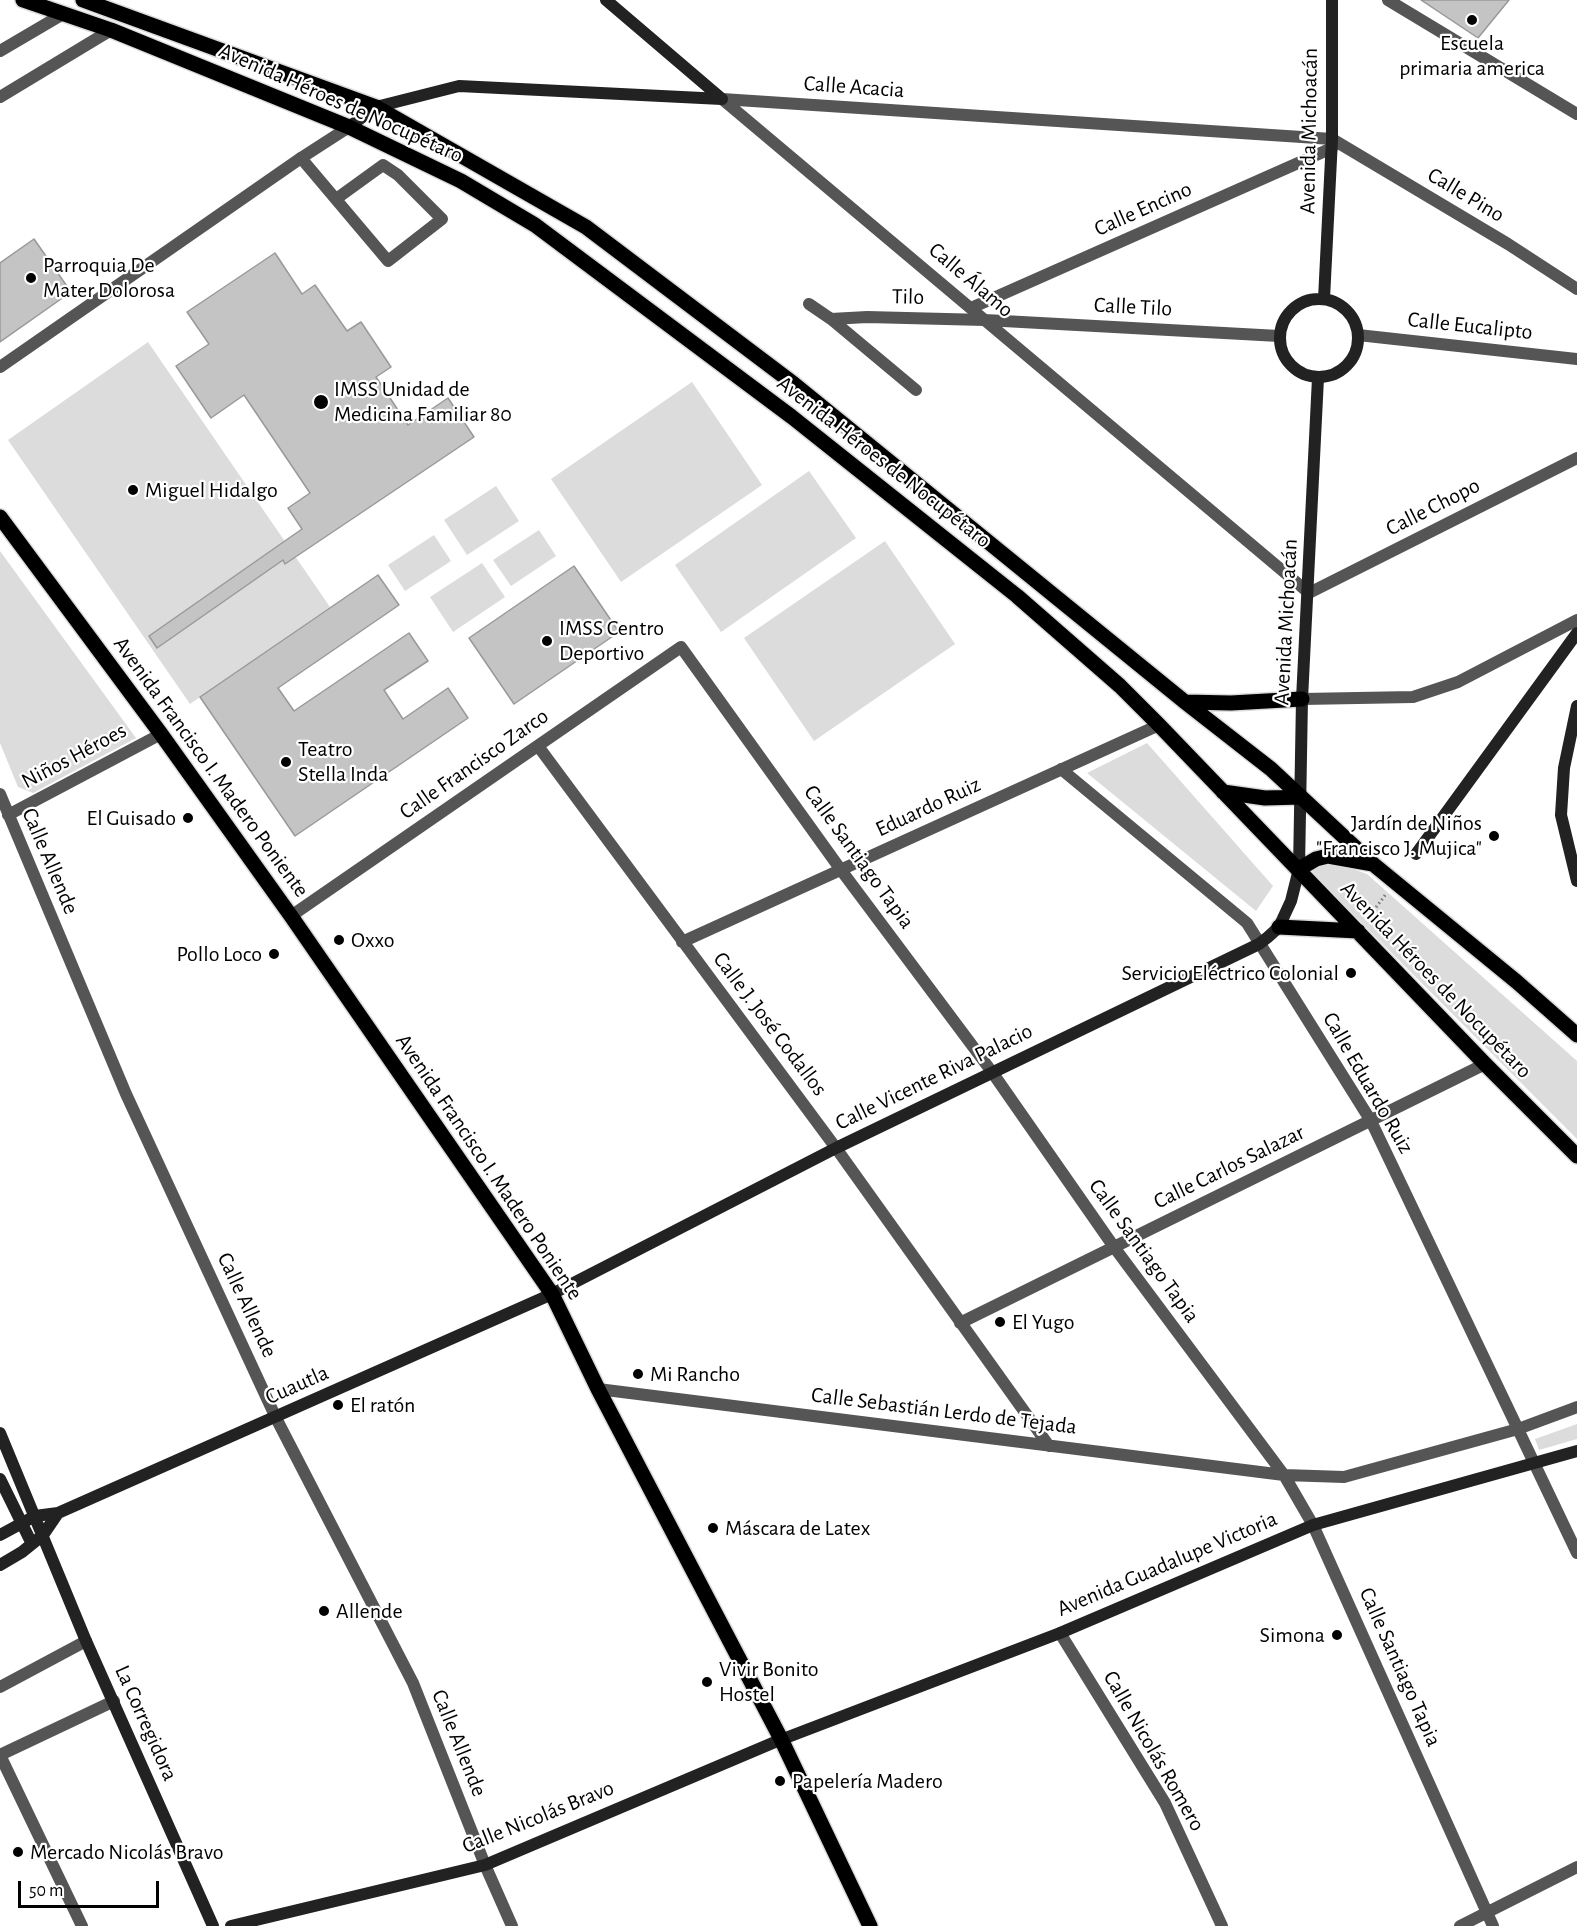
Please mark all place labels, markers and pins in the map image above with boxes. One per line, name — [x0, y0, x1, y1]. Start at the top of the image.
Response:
marker: Escuela primaria america — [1465, 13, 1479, 27]
place label: Escuela primaria america — [1399, 30, 1545, 82]
place label: Parroquia De Mater Dolorosa — [43, 252, 175, 304]
marker: Parroquia De Mater Dolorosa — [24, 271, 38, 285]
place label: IMSS Unidad de Medicina Familiar 80 — [334, 376, 512, 428]
marker: IMSS Unidad de Medicina Familiar 80 — [312, 393, 330, 411]
place label: Miguel Hidalgo — [145, 477, 278, 503]
marker: Miguel Hidalgo — [126, 483, 140, 497]
place label: IMSS Centro Deportivo — [559, 615, 664, 666]
marker: IMSS Centro Deportivo — [540, 634, 554, 648]
place label: Teatro Stella Inda — [298, 736, 388, 788]
marker: Teatro Stella Inda — [279, 755, 293, 769]
place label: El Guisado — [87, 805, 176, 831]
place label: Jardín de Niños "Francisco J. Mujica" — [1316, 810, 1482, 861]
marker: El Guisado — [181, 811, 195, 825]
marker: Jardín de Niños "Francisco J. Mujica" — [1487, 829, 1501, 843]
place label: Oxxo — [351, 927, 395, 953]
marker: Oxxo — [332, 933, 346, 947]
place label: Pollo Loco — [176, 941, 262, 967]
marker: Pollo Loco — [267, 947, 281, 961]
place label: Servicio Eléctrico Colonial — [1122, 960, 1339, 986]
marker: Servicio Eléctrico Colonial — [1344, 966, 1358, 980]
place label: El Yugo — [1012, 1309, 1075, 1335]
marker: El Yugo — [993, 1315, 1007, 1329]
place label: Mi Rancho — [650, 1361, 740, 1387]
marker: Mi Rancho — [631, 1367, 645, 1381]
place label: El ratón — [350, 1392, 415, 1418]
marker: El ratón — [331, 1398, 345, 1412]
place label: Máscara de Latex — [725, 1515, 870, 1541]
marker: Máscara de Latex — [706, 1521, 720, 1535]
place label: Allende — [336, 1598, 403, 1624]
marker: Allende — [317, 1604, 331, 1618]
place label: Simona — [1260, 1622, 1325, 1648]
marker: Simona — [1330, 1628, 1344, 1642]
place label: Vivir Bonito Hostel — [719, 1656, 818, 1708]
marker: Vivir Bonito Hostel — [700, 1675, 714, 1689]
place label: Papelería Madero — [792, 1768, 943, 1794]
marker: Papelería Madero — [773, 1774, 787, 1788]
place label: Mercado Nicolás Bravo — [30, 1839, 224, 1865]
marker: Mercado Nicolás Bravo — [11, 1845, 25, 1859]

